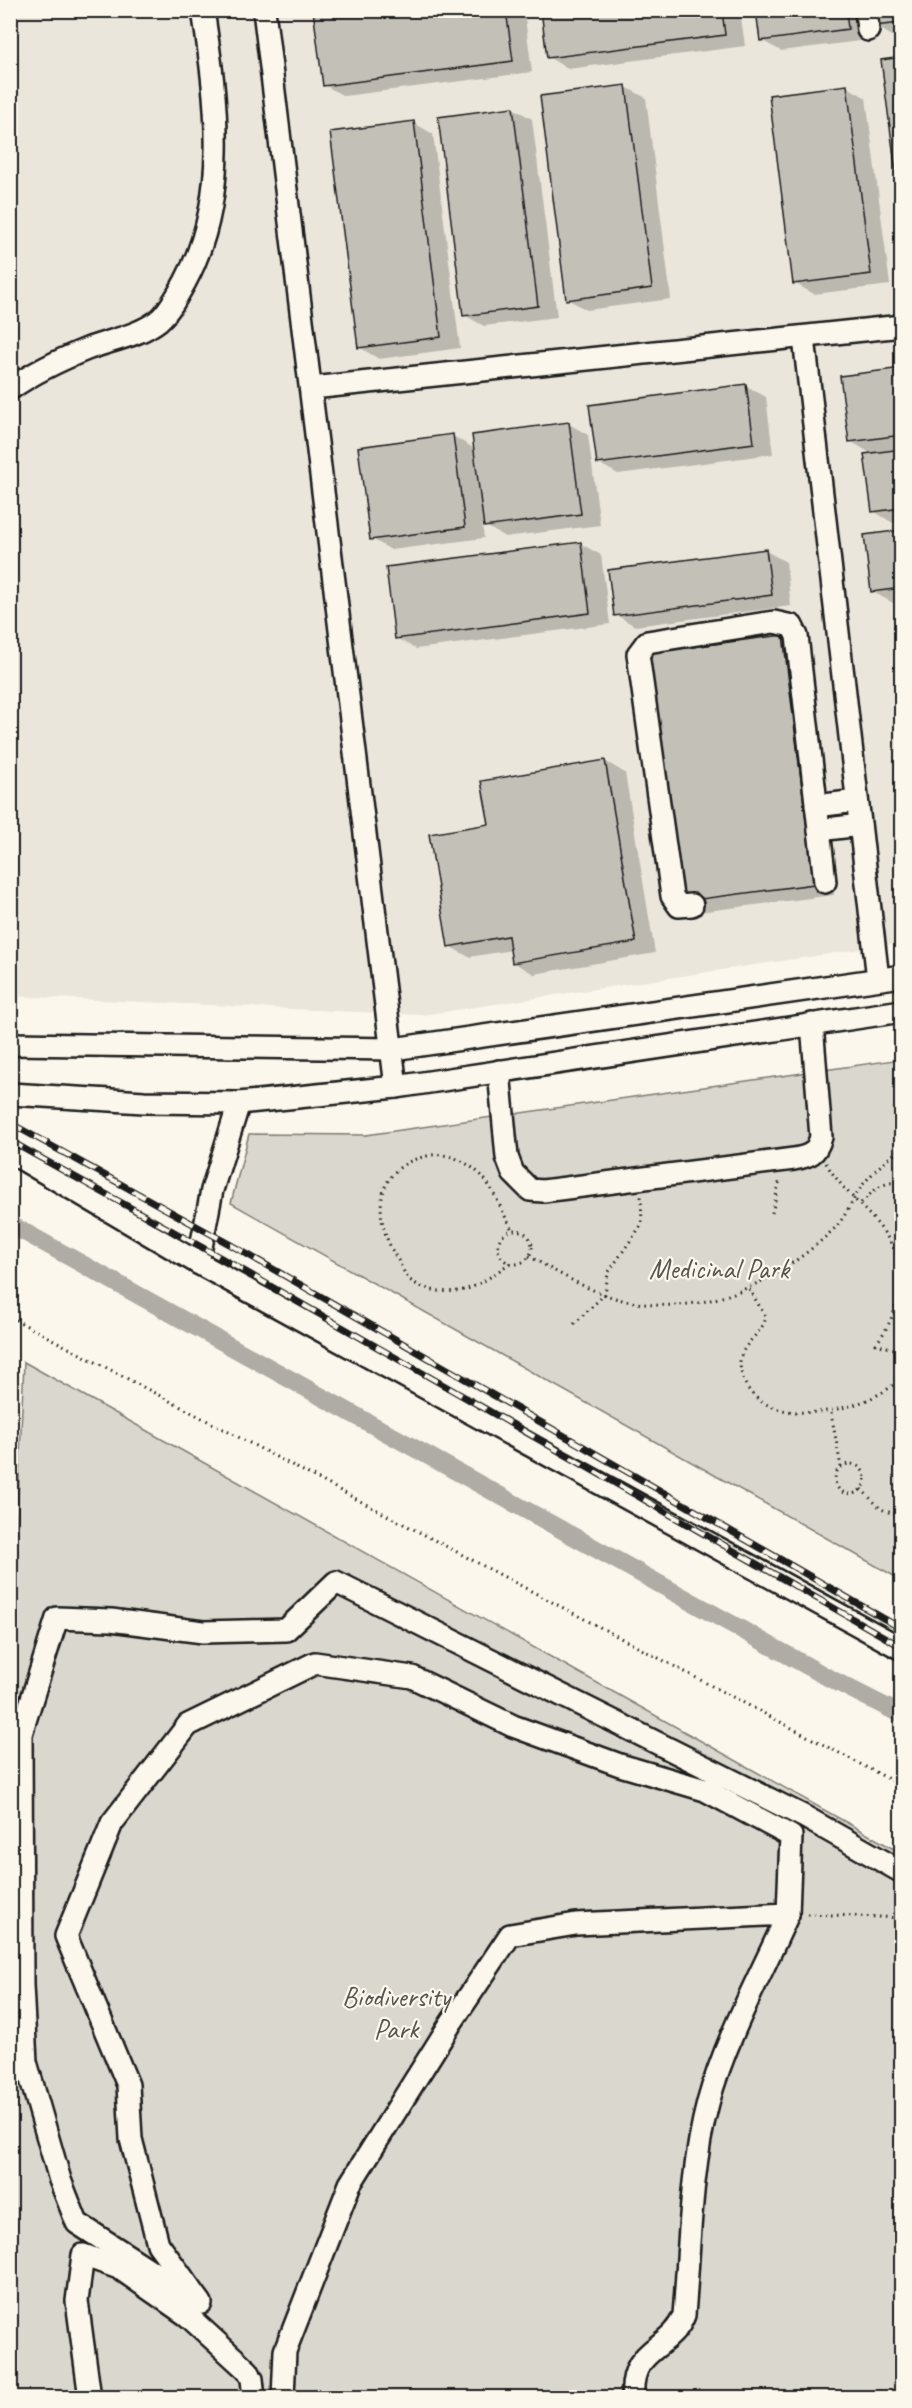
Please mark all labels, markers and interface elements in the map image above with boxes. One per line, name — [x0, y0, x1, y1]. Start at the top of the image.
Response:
park label: Medicinal Park — [649, 1251, 791, 1286]
park label: Biodiversity Park — [342, 1979, 453, 2046]

